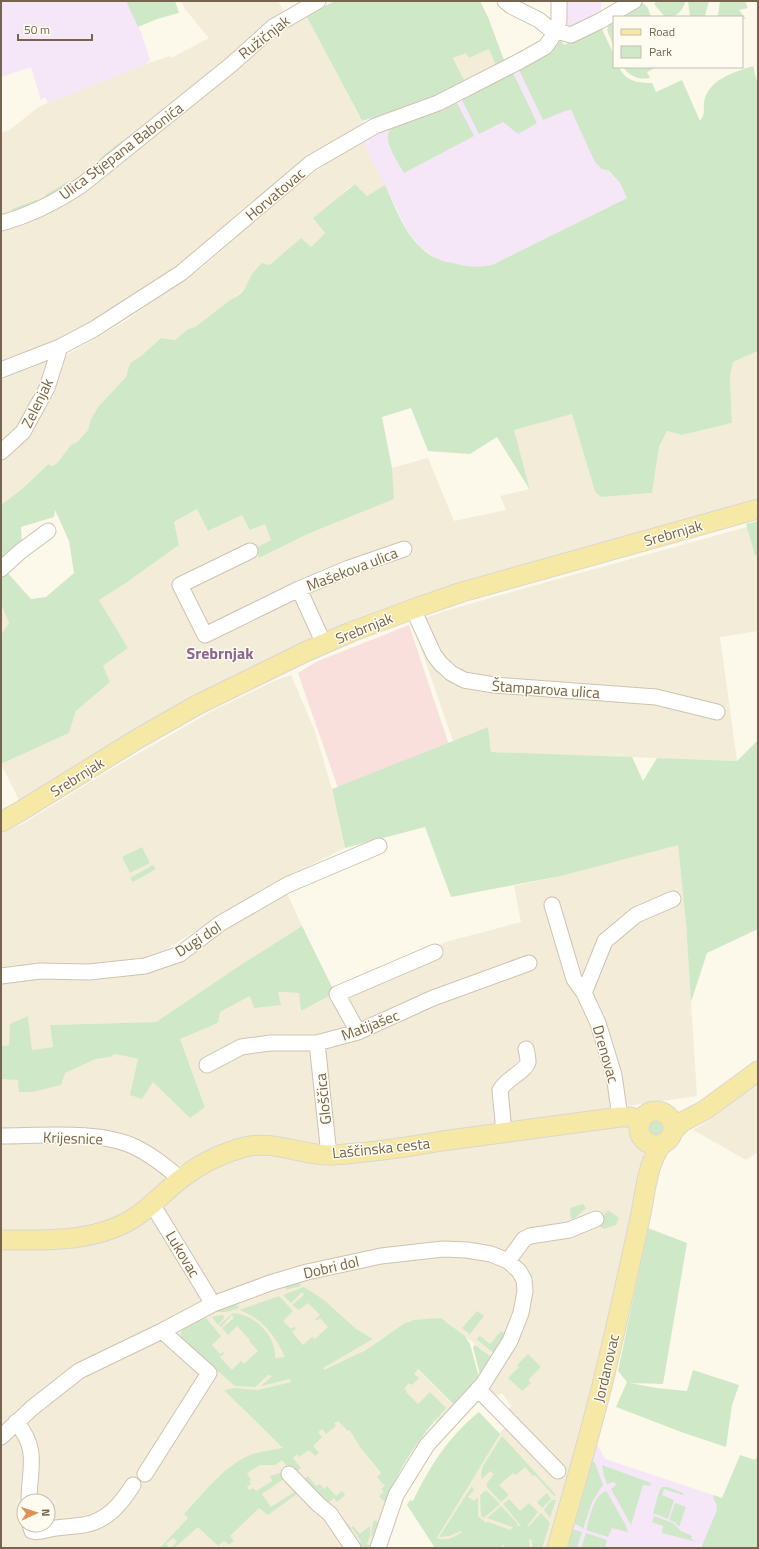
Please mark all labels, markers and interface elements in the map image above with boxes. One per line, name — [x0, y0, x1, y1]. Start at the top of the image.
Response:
street label: Ružičnjak — [233, 10, 295, 64]
scale bar — [18, 16, 92, 42]
legend — [613, 16, 743, 68]
text: 50 m — [24, 20, 50, 39]
text: Road — [649, 22, 675, 41]
text: Park — [649, 42, 672, 61]
street label: Ulica Stjepana Babonića — [54, 96, 188, 205]
street label: Horvatovac — [240, 162, 310, 226]
street label: Zelenjak — [15, 374, 59, 432]
street label: Srebrnjak — [641, 514, 705, 552]
street label: Mašekova ulica — [303, 541, 401, 597]
street label: Srebrnjak — [332, 606, 396, 650]
district label: Srebrnjak — [187, 641, 254, 665]
street label: Štamparova ulica — [491, 674, 601, 704]
street label: Srebrnjak — [46, 751, 108, 803]
street label: Dugi dol — [170, 915, 226, 963]
street label: Matijašec — [338, 1003, 402, 1047]
street label: Drenovac — [587, 1022, 625, 1086]
street label: Gloščica — [309, 1072, 337, 1126]
street label: Krijesnice — [43, 1125, 103, 1151]
street label: Laščinska cesta — [331, 1131, 432, 1165]
street label: Lukovac — [160, 1226, 206, 1282]
street label: Dobri dol — [301, 1249, 361, 1285]
street label: Jordanovac — [587, 1331, 625, 1405]
north arrow — [16, 1493, 56, 1533]
text: N — [38, 1508, 54, 1517]

